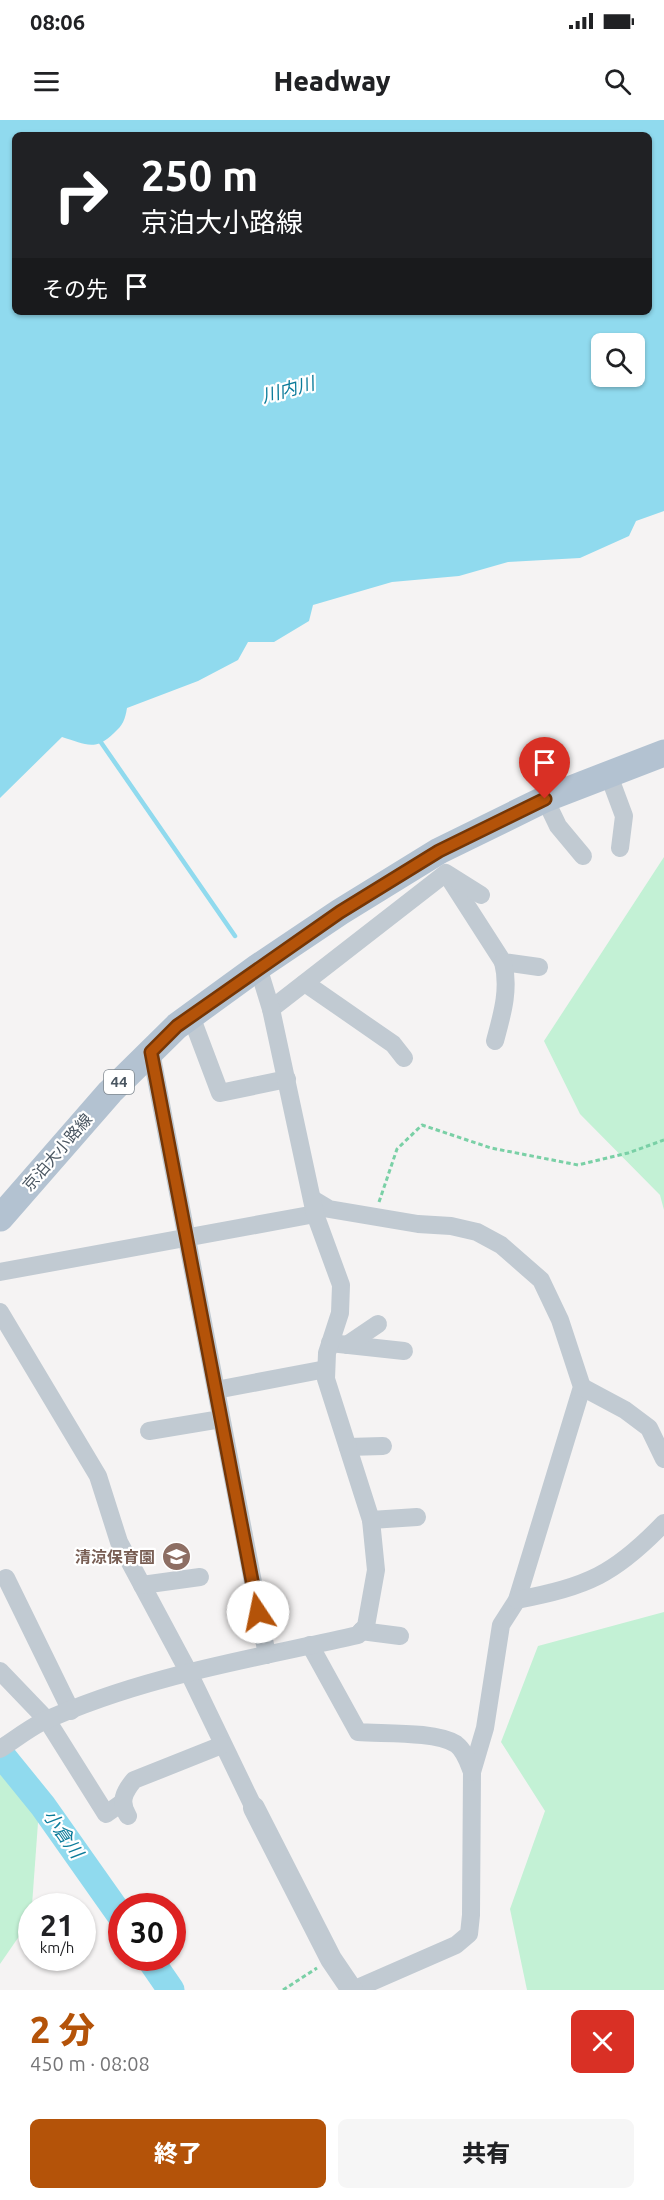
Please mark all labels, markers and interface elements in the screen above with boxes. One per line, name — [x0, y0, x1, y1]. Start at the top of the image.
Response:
text: 08:06 — [30, 9, 85, 34]
icon: menu — [30, 65, 63, 98]
icon: search — [601, 65, 634, 98]
text: Headway — [273, 66, 391, 96]
text: 250 m — [141, 152, 258, 199]
icon: right — [42, 156, 120, 234]
text: 京泊大小路線 — [141, 207, 303, 237]
icon: arrive — [120, 270, 153, 303]
text: その先 — [42, 276, 108, 301]
map controls — [591, 333, 645, 387]
button: search — [591, 333, 645, 387]
water label: 川内川 — [259, 372, 318, 406]
pin — [519, 737, 570, 799]
icon: arrive — [528, 746, 561, 779]
road number: 44 — [104, 1070, 134, 1094]
street label: 京泊大小路線 — [19, 1110, 95, 1194]
school or university icon: 清涼保育園 — [160, 1541, 192, 1573]
place label: 清涼保育園 — [75, 1548, 155, 1566]
position arrow — [226, 1580, 290, 1644]
water label: 小倉川 — [40, 1806, 89, 1863]
speed limit sign: 30 — [108, 1893, 186, 1971]
text: 21 — [40, 1908, 74, 1942]
text: km/h — [40, 1939, 74, 1956]
text: 2 分 — [30, 2009, 95, 2050]
button: close — [571, 2010, 634, 2073]
text: 450 m · 08:08 — [30, 2052, 150, 2075]
button: 終了 — [30, 2119, 326, 2188]
button: 共有 — [338, 2119, 634, 2188]

